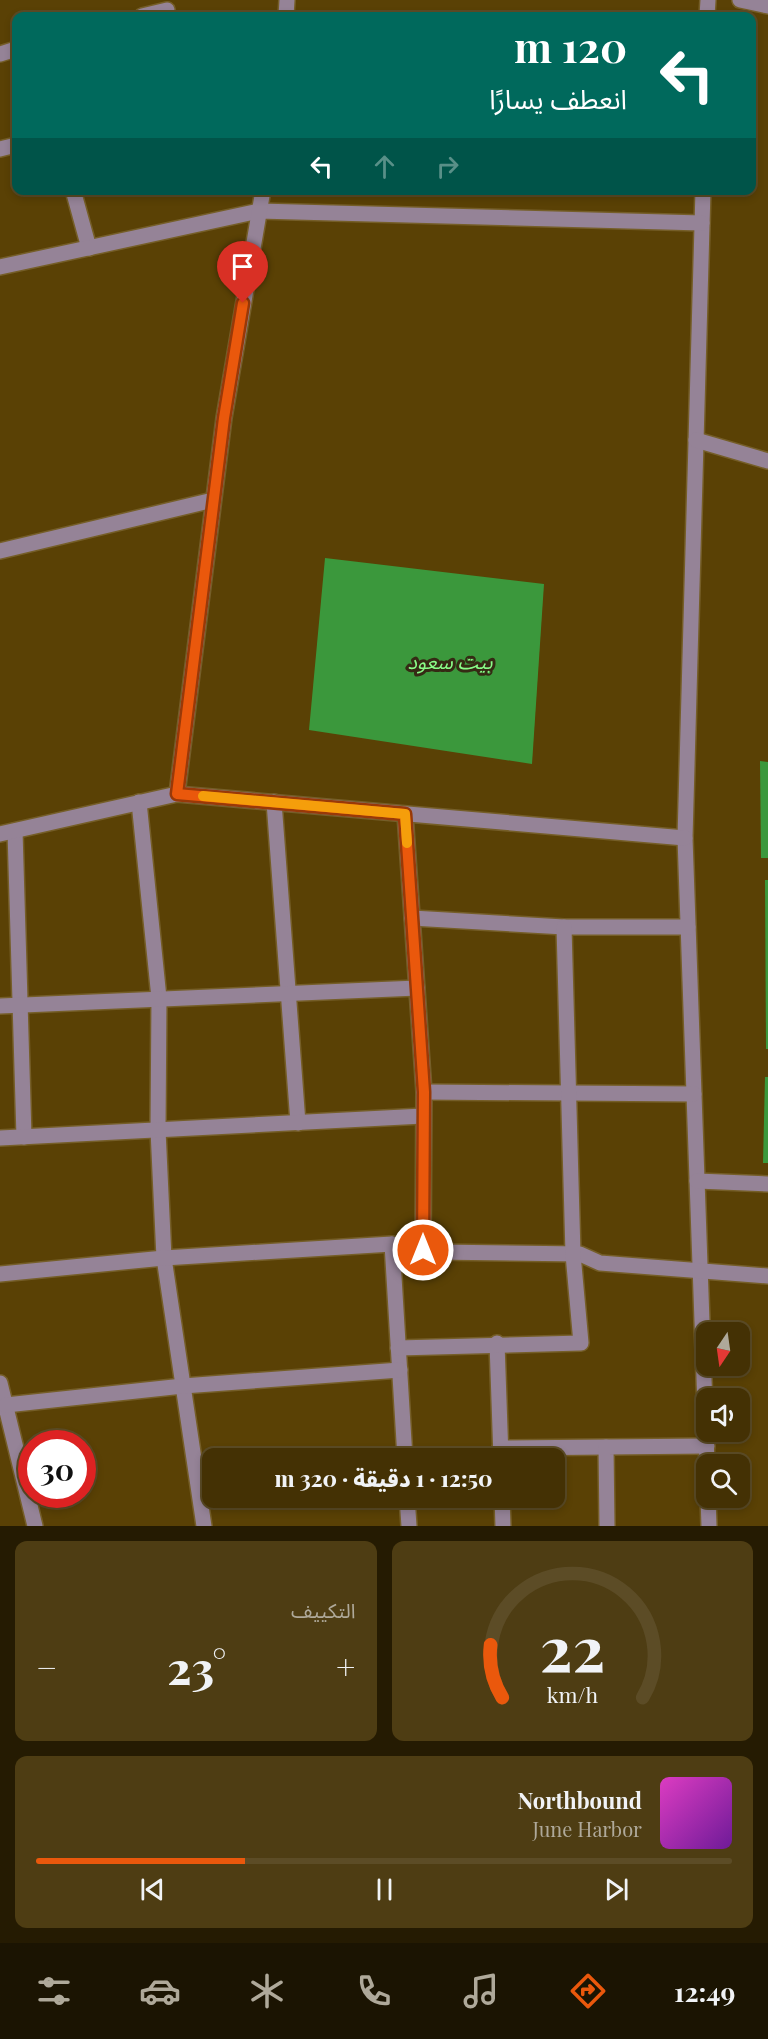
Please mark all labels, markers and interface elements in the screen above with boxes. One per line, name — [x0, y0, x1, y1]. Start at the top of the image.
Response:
text: 120 m — [514, 18, 627, 74]
icon: left — [648, 36, 726, 114]
text: انعطف يسارًا — [489, 80, 627, 116]
icon: left — [305, 150, 338, 183]
icon: ahead — [368, 150, 401, 183]
icon: right — [431, 150, 464, 183]
pin — [217, 241, 268, 303]
icon: arrive — [226, 250, 259, 283]
park label: بيت سعود — [408, 647, 493, 674]
position arrow — [391, 1218, 455, 1282]
north arrow — [696, 1322, 750, 1376]
map controls — [696, 1322, 750, 1508]
button: sound — [696, 1388, 750, 1442]
speed limit sign: 30 — [18, 1430, 96, 1508]
button: search — [696, 1454, 750, 1508]
text: 12:50 · 1 دقيقة · 320 m — [275, 1463, 492, 1493]
text: التكييف — [291, 1596, 356, 1623]
text: 22 — [540, 1604, 605, 1688]
text: 23° — [167, 1636, 226, 1696]
text: − — [36, 1644, 57, 1688]
text: + — [336, 1644, 355, 1688]
text: km/h — [547, 1680, 598, 1708]
text: Northbound — [517, 1785, 642, 1815]
text: June Harbor — [532, 1815, 642, 1842]
icon: previous — [136, 1873, 169, 1906]
icon: pause — [368, 1873, 401, 1906]
icon: next — [600, 1873, 633, 1906]
icon: filters — [33, 1970, 75, 2012]
icon: car — [139, 1970, 181, 2012]
icon: climate — [246, 1970, 288, 2012]
icon: phone — [353, 1970, 395, 2012]
icon: music — [460, 1970, 502, 2012]
icon: directions — [567, 1970, 609, 2012]
text: 12:49 — [674, 1973, 736, 2009]

